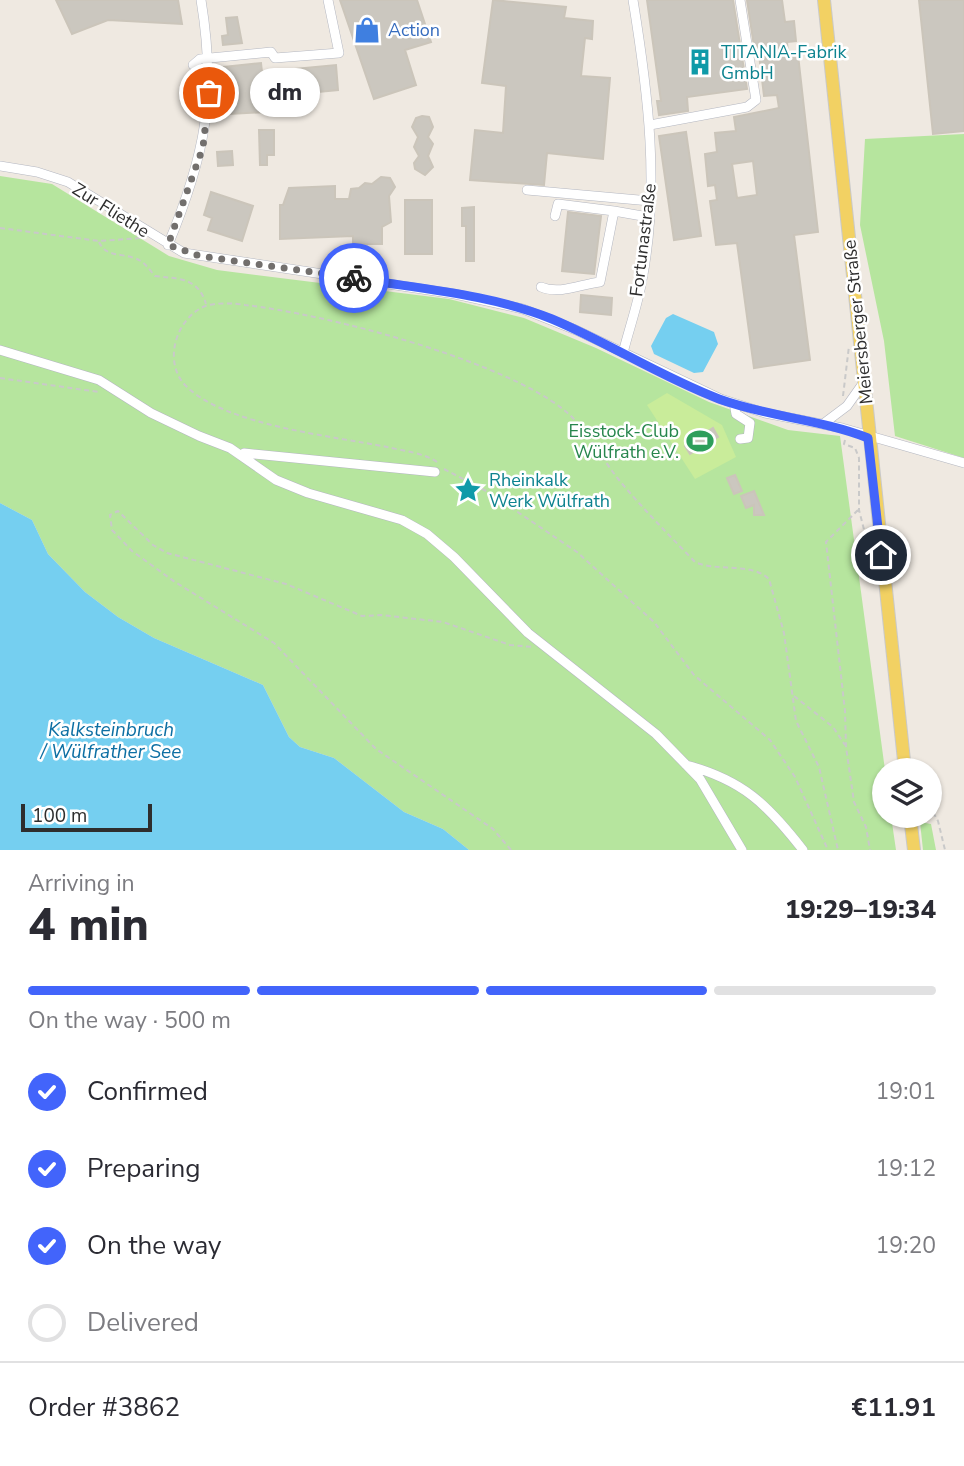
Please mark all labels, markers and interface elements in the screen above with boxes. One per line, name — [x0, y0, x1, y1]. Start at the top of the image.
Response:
shop icon: Action — [352, 15, 382, 45]
place label: Action — [388, 18, 440, 42]
place label: TITANIA-Fabrik GmbH — [721, 40, 848, 85]
building icon: TITANIA-Fabrik GmbH — [685, 47, 715, 77]
pin — [179, 63, 239, 123]
callout: dm — [251, 68, 321, 118]
icon: bag — [190, 74, 228, 112]
text: dm — [268, 77, 302, 108]
street label: Zur Fliethe — [68, 177, 154, 243]
street label: Fortunastraße — [624, 182, 662, 298]
street label: Meiersberger Straße — [837, 239, 879, 405]
courier — [319, 243, 389, 313]
icon: bike — [335, 259, 373, 297]
place label: Eisstock-Club Wülfrath e.V. — [568, 419, 679, 464]
sports icon: Eisstock-Club Wülfrath e.V. — [685, 426, 715, 456]
place label: Rheinkalk Werk Wülfrath — [489, 468, 610, 513]
place icon: Rheinkalk Werk Wülfrath — [453, 475, 483, 505]
pin — [851, 525, 911, 585]
icon: home — [862, 536, 900, 574]
water label: Kalksteinbruch / Wülfrather See — [39, 717, 181, 765]
map controls — [872, 758, 942, 828]
button: layers — [872, 758, 942, 828]
scale bar — [21, 801, 152, 833]
text: 100 m — [32, 803, 87, 829]
text: Arriving in — [28, 868, 135, 899]
text: 19:29–19:34 — [785, 892, 936, 927]
text: 4 min — [28, 893, 149, 956]
text: On the way · 500 m — [28, 1005, 231, 1036]
icon: check — [28, 1073, 66, 1111]
text: Confirmed — [87, 1074, 208, 1109]
text: 19:01 — [876, 1076, 936, 1107]
icon: check — [28, 1150, 66, 1188]
text: Preparing — [87, 1151, 200, 1186]
text: 19:12 — [876, 1153, 936, 1184]
icon: check — [28, 1227, 66, 1265]
text: On the way — [87, 1228, 221, 1263]
text: 19:20 — [876, 1230, 936, 1261]
text: Delivered — [87, 1305, 199, 1340]
text: Order #3862 — [28, 1390, 180, 1425]
text: €11.91 — [852, 1390, 936, 1425]

